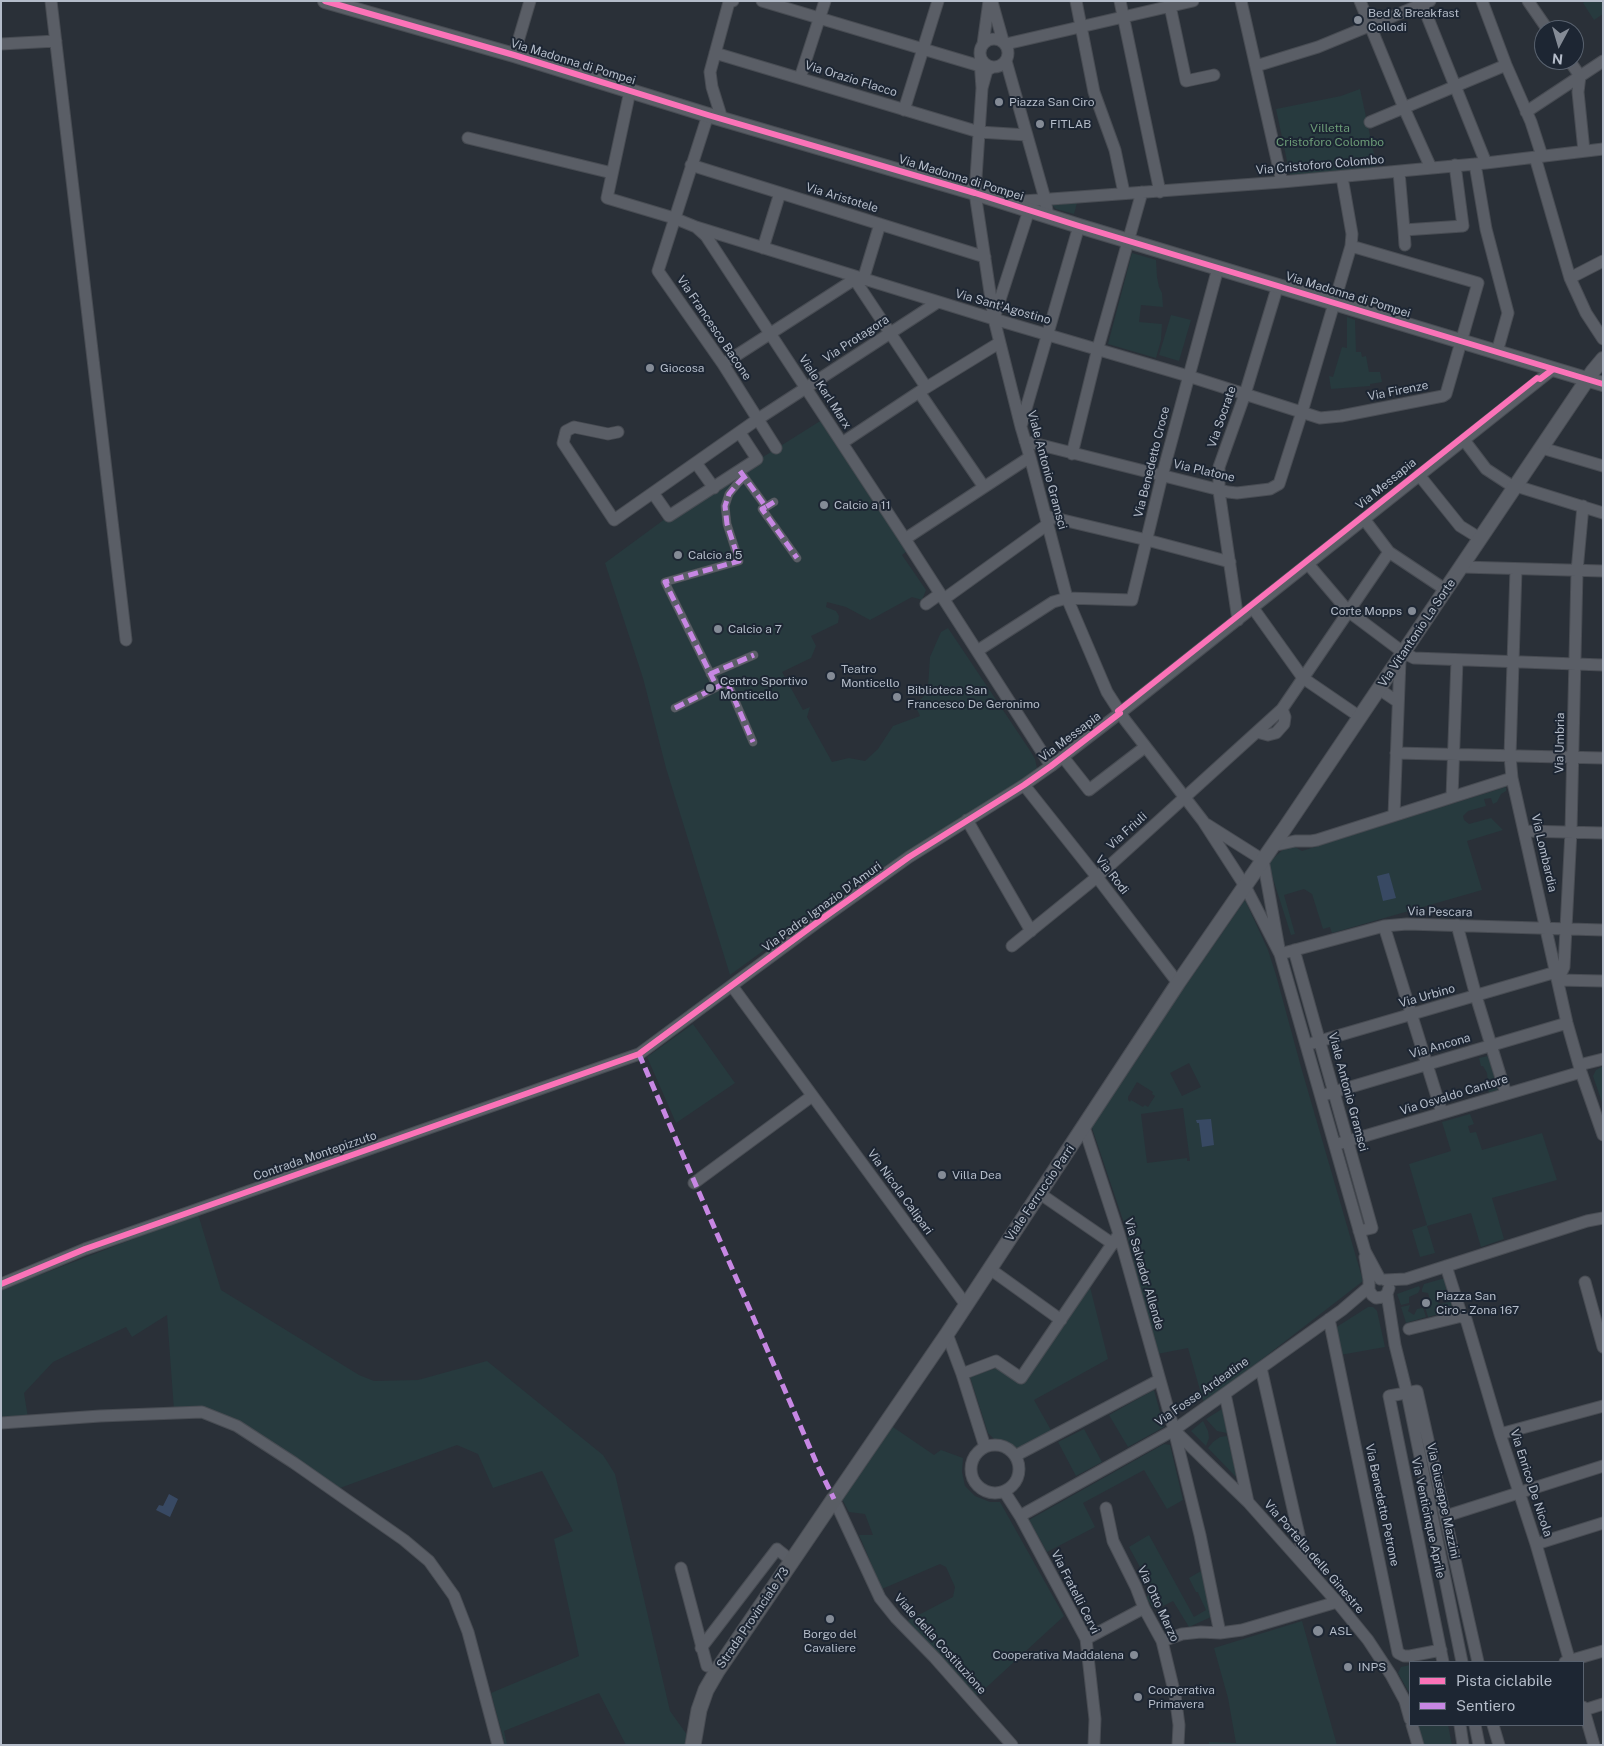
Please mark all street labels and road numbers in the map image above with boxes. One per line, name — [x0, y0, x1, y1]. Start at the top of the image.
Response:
street label: Via Madonna di Pompei — [509, 36, 637, 88]
street label: Via Orazio Flacco — [803, 58, 899, 100]
street label: Via Madonna di Pompei — [897, 152, 1025, 204]
street label: Via Cristoforo Colombo — [1255, 152, 1385, 178]
street label: Via Aristotele — [804, 180, 880, 216]
street label: Via Madonna di Pompei — [1284, 269, 1412, 321]
street label: Via Francesco Bacone — [674, 273, 754, 383]
street label: Via Sant'Agostino — [953, 286, 1053, 328]
street label: Via Protagora — [820, 312, 892, 366]
street label: Viale Karl Marx — [796, 352, 854, 432]
street label: Via Firenze — [1366, 378, 1430, 404]
street label: Via Socrate — [1205, 384, 1239, 450]
street label: Via Benedetto Croce — [1131, 405, 1173, 519]
street label: Viale Antonio Gramsci — [1024, 409, 1070, 531]
street label: Via Messapia — [1353, 455, 1419, 513]
street label: Via Platone — [1172, 457, 1236, 485]
street label: Via Vitantonio La Sorte — [1375, 576, 1459, 690]
street label: Via Messapia — [1036, 709, 1104, 765]
street label: Via Umbria — [1552, 712, 1568, 774]
street label: Via Friuli — [1104, 809, 1150, 853]
street label: Via Lombardia — [1528, 813, 1560, 893]
street label: Via Rodi — [1092, 853, 1132, 897]
street label: Via Padre Ignazio D'Amuri — [760, 859, 884, 955]
street label: Via Pescara — [1407, 904, 1473, 920]
street label: Via Urbino — [1397, 981, 1457, 1011]
street label: Via Ancona — [1408, 1030, 1472, 1062]
street label: Viale Antonio Gramsci — [1325, 1031, 1371, 1153]
street label: Via Osvaldo Cantore — [1398, 1072, 1510, 1118]
street label: Contrada Montepizzuto — [251, 1128, 379, 1184]
street label: Viale Ferruccio Parri — [1002, 1142, 1078, 1244]
street label: Via Nicola Calipari — [864, 1147, 936, 1237]
street label: Via Salvador Allende — [1121, 1216, 1167, 1332]
street label: Via Fosse Ardeatine — [1152, 1354, 1252, 1430]
street label: Via Enrico De Nicola — [1507, 1427, 1555, 1539]
street label: Via Benedetto Petrone — [1362, 1442, 1402, 1568]
street label: Via Giuseppe Mazzini — [1424, 1442, 1462, 1560]
street label: Via Venticinque Aprile — [1408, 1456, 1448, 1580]
street label: Via Portella delle Ginestre — [1261, 1497, 1367, 1617]
street label: Via Fratelli Cervi — [1048, 1548, 1102, 1636]
street label: Via Otto Marzo — [1134, 1564, 1182, 1644]
street label: Strada Provinciale 73 — [714, 1565, 792, 1671]
street label: Viale della Costituzione — [891, 1591, 989, 1697]

